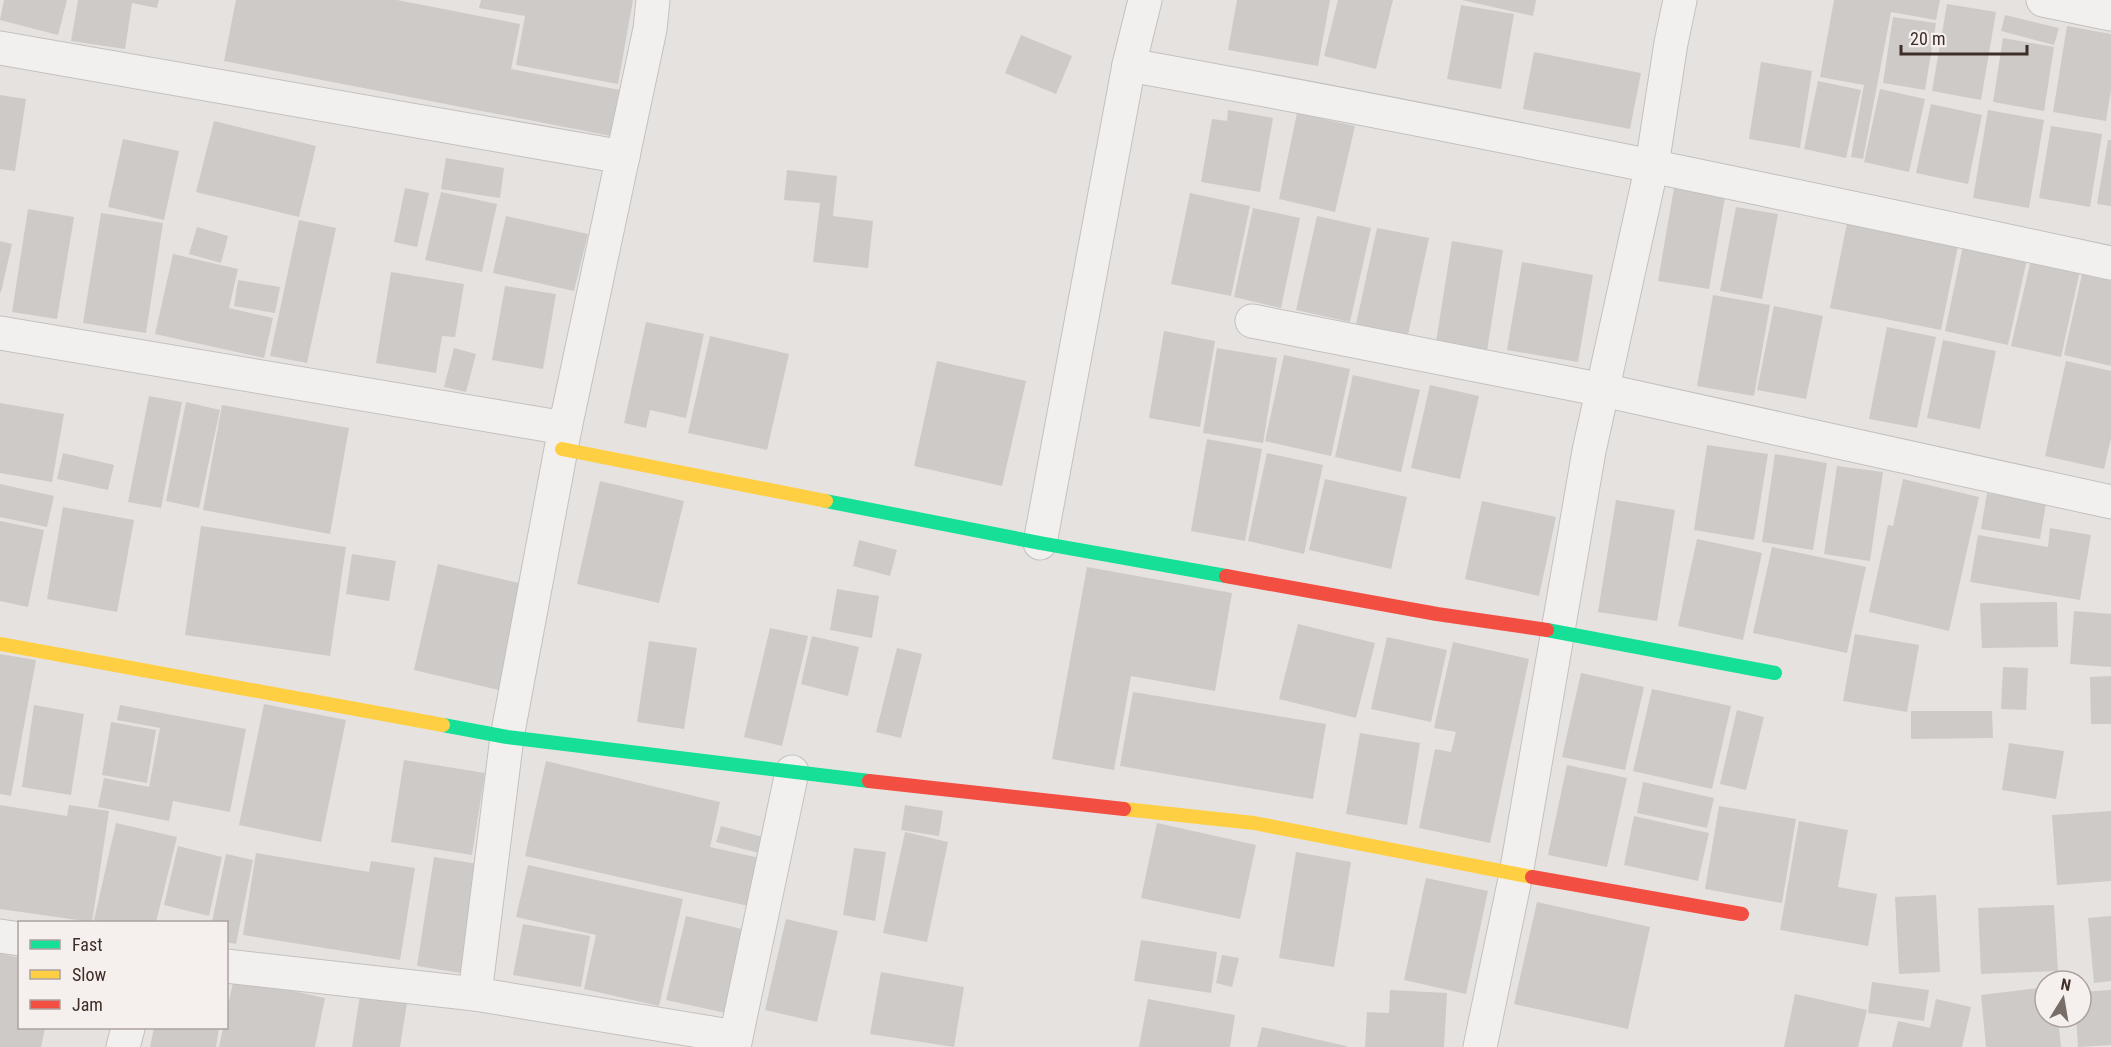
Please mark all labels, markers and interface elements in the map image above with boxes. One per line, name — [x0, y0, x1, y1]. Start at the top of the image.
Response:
scale bar — [1901, 18, 2027, 56]
text: 20 m — [1910, 28, 1945, 49]
legend — [18, 921, 228, 1029]
text: Fast — [72, 934, 103, 955]
text: Slow — [72, 964, 107, 985]
north arrow — [2033, 969, 2093, 1029]
text: N — [2059, 975, 2072, 995]
text: Jam — [72, 994, 103, 1015]

